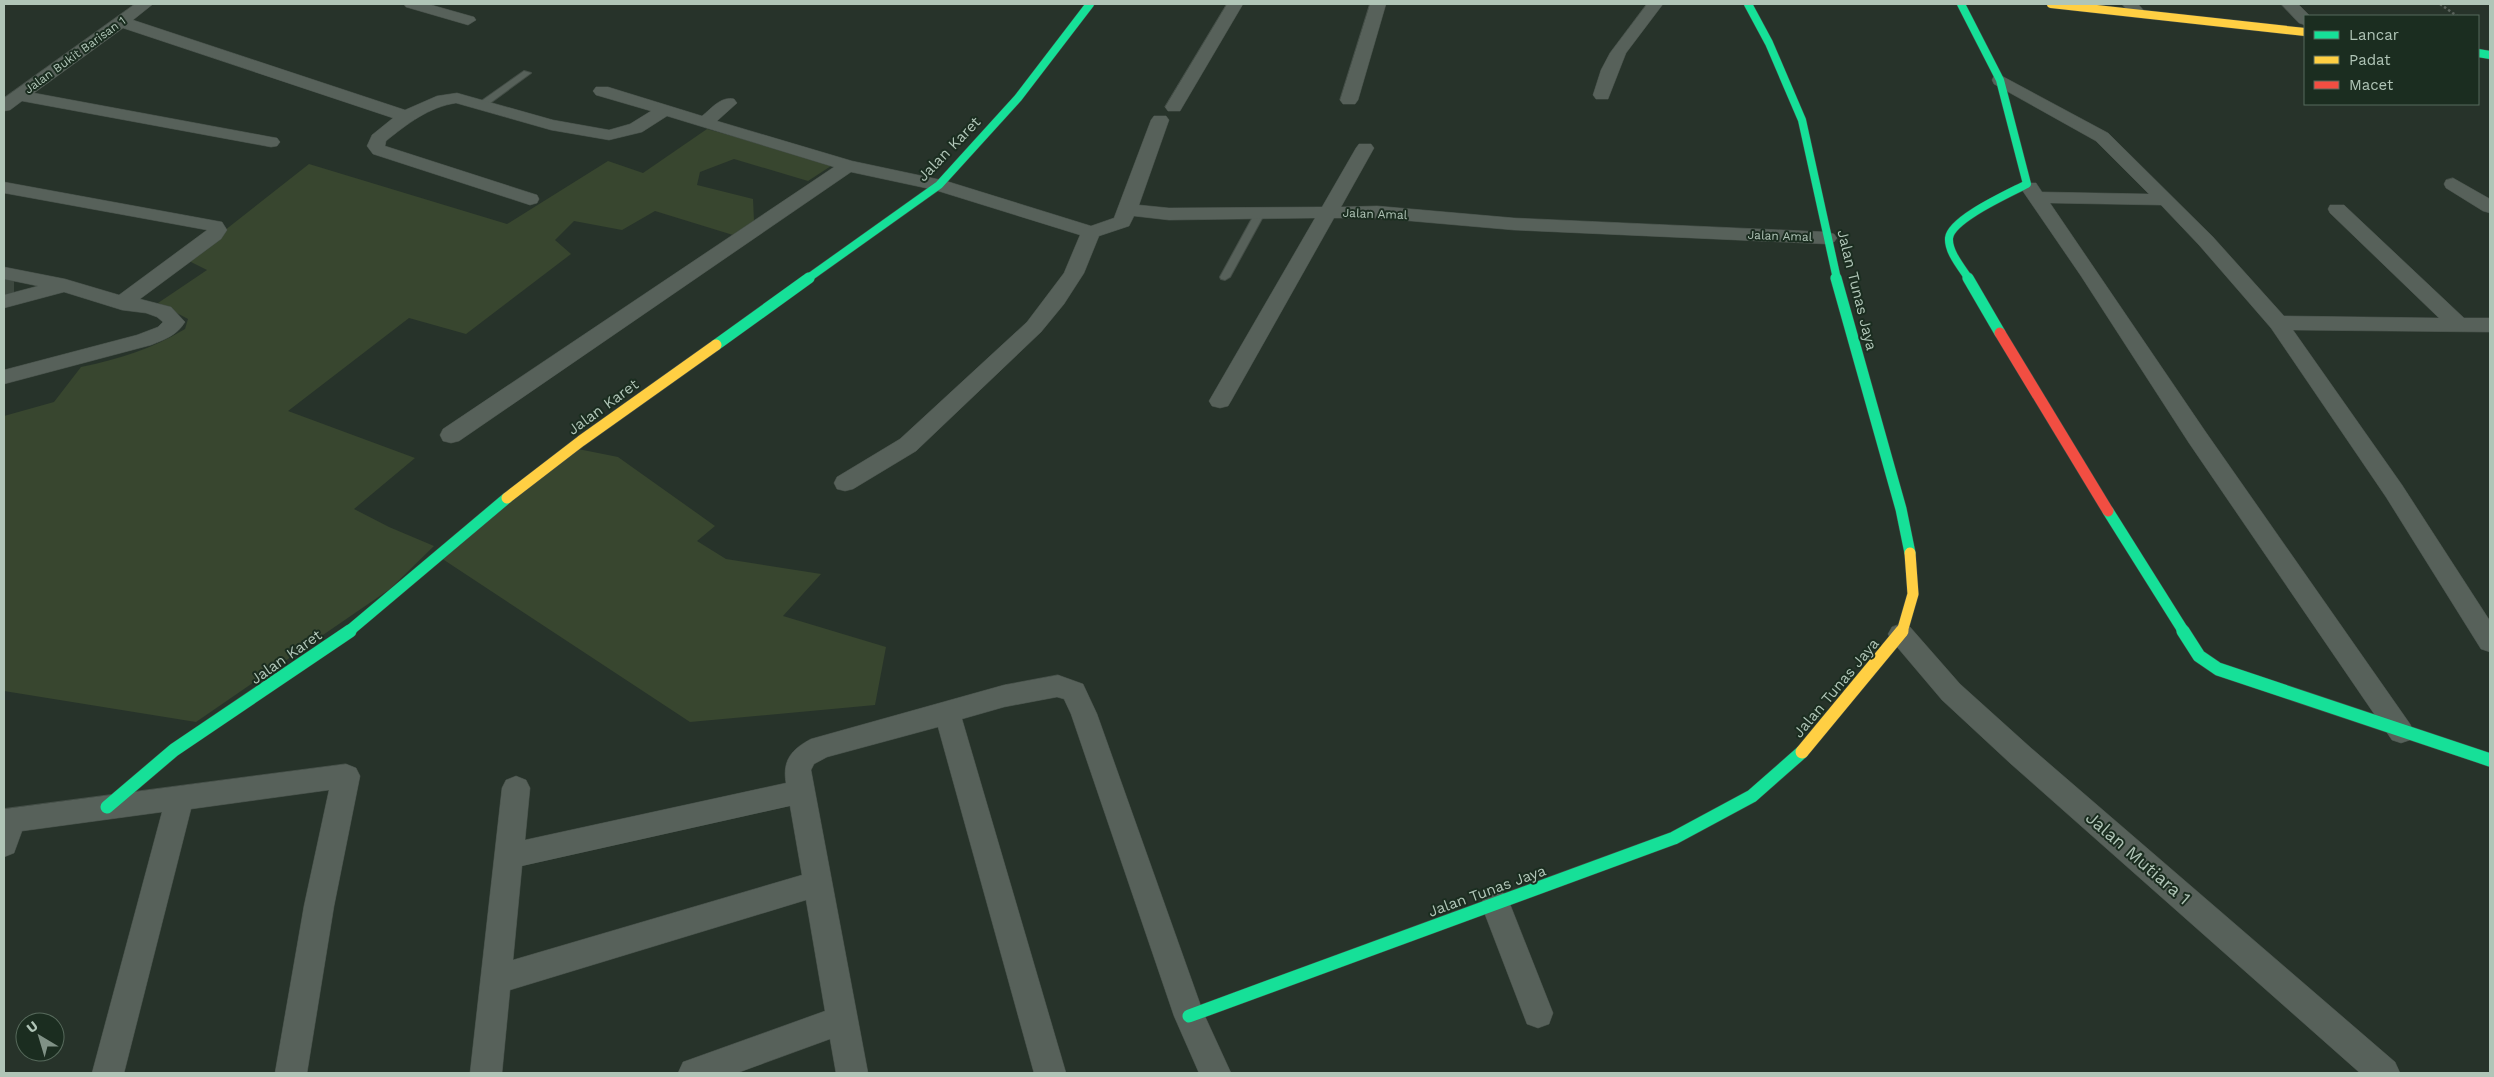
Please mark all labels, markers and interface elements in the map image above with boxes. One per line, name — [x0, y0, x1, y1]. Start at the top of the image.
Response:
street label: Jalan Bukit Barisan 1 — [22, 14, 128, 96]
legend — [2304, 15, 2479, 105]
text: Lancar — [2349, 26, 2399, 44]
text: Padat — [2349, 51, 2391, 69]
text: Macet — [2349, 76, 2394, 94]
street label: Jalan Karet — [914, 112, 985, 185]
street label: Jalan Amal — [1342, 206, 1408, 222]
street label: Jalan Amal — [1747, 228, 1813, 244]
street label: Jalan Tunas Jaya — [1833, 228, 1881, 353]
street label: Jalan Karet — [564, 375, 642, 439]
street label: Jalan Karet — [247, 625, 326, 688]
street label: Jalan Tunas Jaya — [1789, 634, 1883, 741]
street label: Jalan Mutiara 1 — [2082, 807, 2195, 909]
street label: Jalan Tunas Jaya — [1426, 861, 1549, 921]
north arrow — [15, 1012, 65, 1062]
text: U — [23, 1017, 41, 1036]

